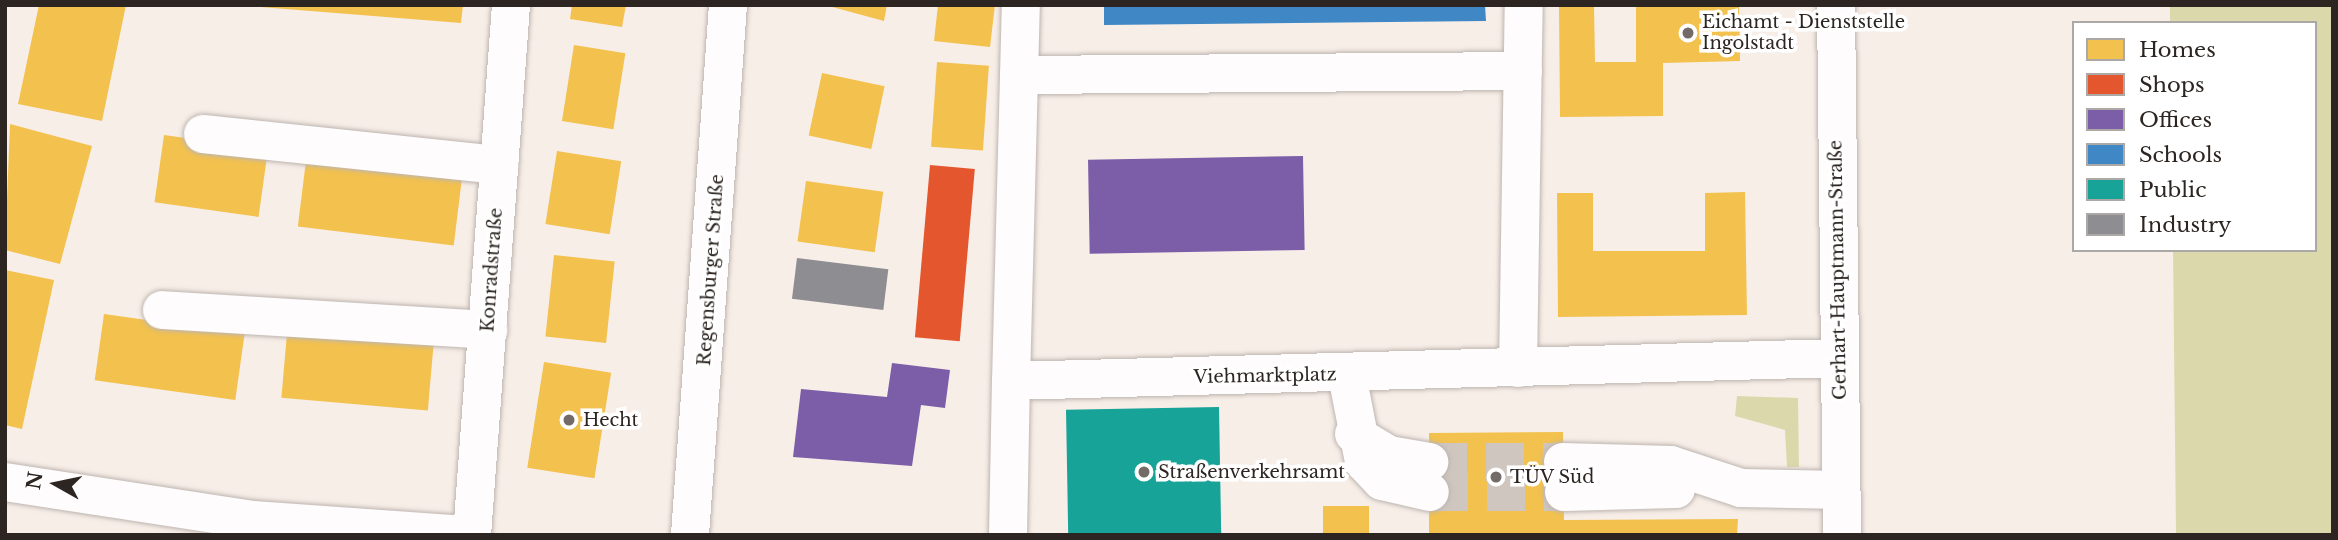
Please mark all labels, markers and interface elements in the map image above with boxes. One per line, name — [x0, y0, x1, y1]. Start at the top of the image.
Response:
place label: Eichamt - Dienststelle Ingolstadt — [1702, 12, 1905, 54]
legend — [2072, 21, 2317, 252]
marker: Eichamt - Dienststelle Ingolstadt — [1680, 25, 1696, 41]
text: Homes — [2139, 37, 2216, 63]
text: Shops — [2139, 72, 2205, 98]
text: Offices — [2139, 107, 2212, 133]
street label: Gerhart-Hauptmann-Straße — [1825, 140, 1851, 400]
text: Schools — [2139, 142, 2222, 168]
street label: Regensburger Straße — [694, 173, 728, 367]
text: Public — [2139, 177, 2206, 203]
street label: Konradstraße — [477, 207, 507, 333]
text: Industry — [2139, 212, 2231, 238]
street label: Viehmarktplatz — [1193, 364, 1337, 388]
place label: Hecht — [583, 409, 638, 431]
marker: Hecht — [561, 412, 577, 428]
north arrow — [21, 449, 91, 519]
place label: Straßenverkehrsamt — [1158, 461, 1345, 483]
marker: Straßenverkehrsamt — [1136, 464, 1152, 480]
place label: TÜV Süd — [1510, 466, 1595, 488]
marker: TÜV Süd — [1488, 469, 1504, 485]
text: N — [22, 470, 48, 491]

